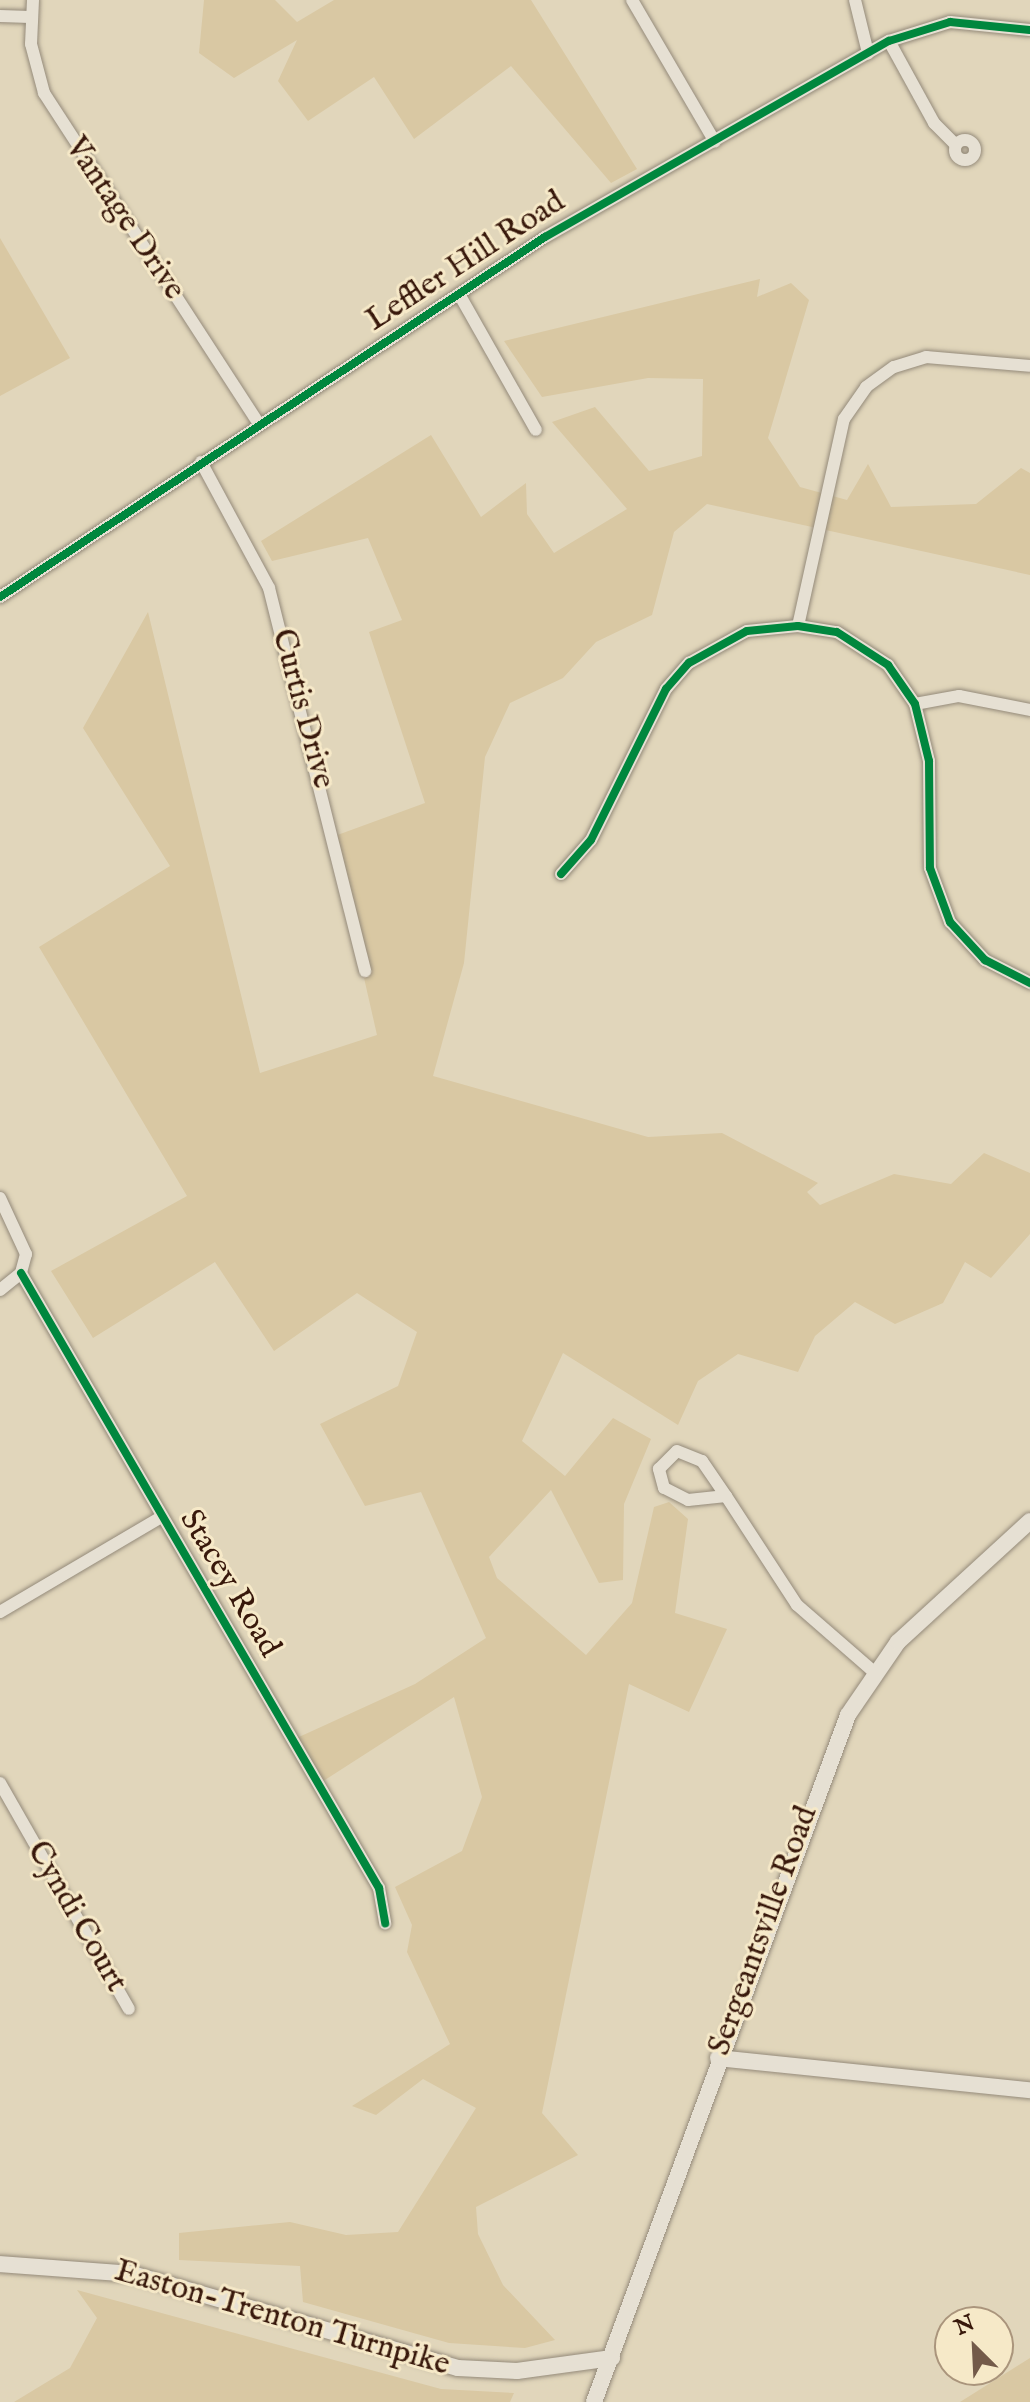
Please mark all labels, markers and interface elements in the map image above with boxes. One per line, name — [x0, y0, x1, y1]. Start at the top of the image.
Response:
street label: Vantage Drive — [56, 130, 192, 308]
street label: Leffler Hill Road — [359, 183, 573, 341]
street label: Curtis Drive — [262, 625, 342, 793]
street label: Stacey Road — [170, 1504, 288, 1664]
street label: Sergeantsville Road — [701, 1801, 827, 2061]
street label: Cyndi Court — [17, 1835, 135, 1999]
street label: Easton-Trenton Turnpike — [110, 2253, 454, 2385]
north arrow — [934, 2306, 1014, 2386]
text: N — [951, 2309, 979, 2343]

